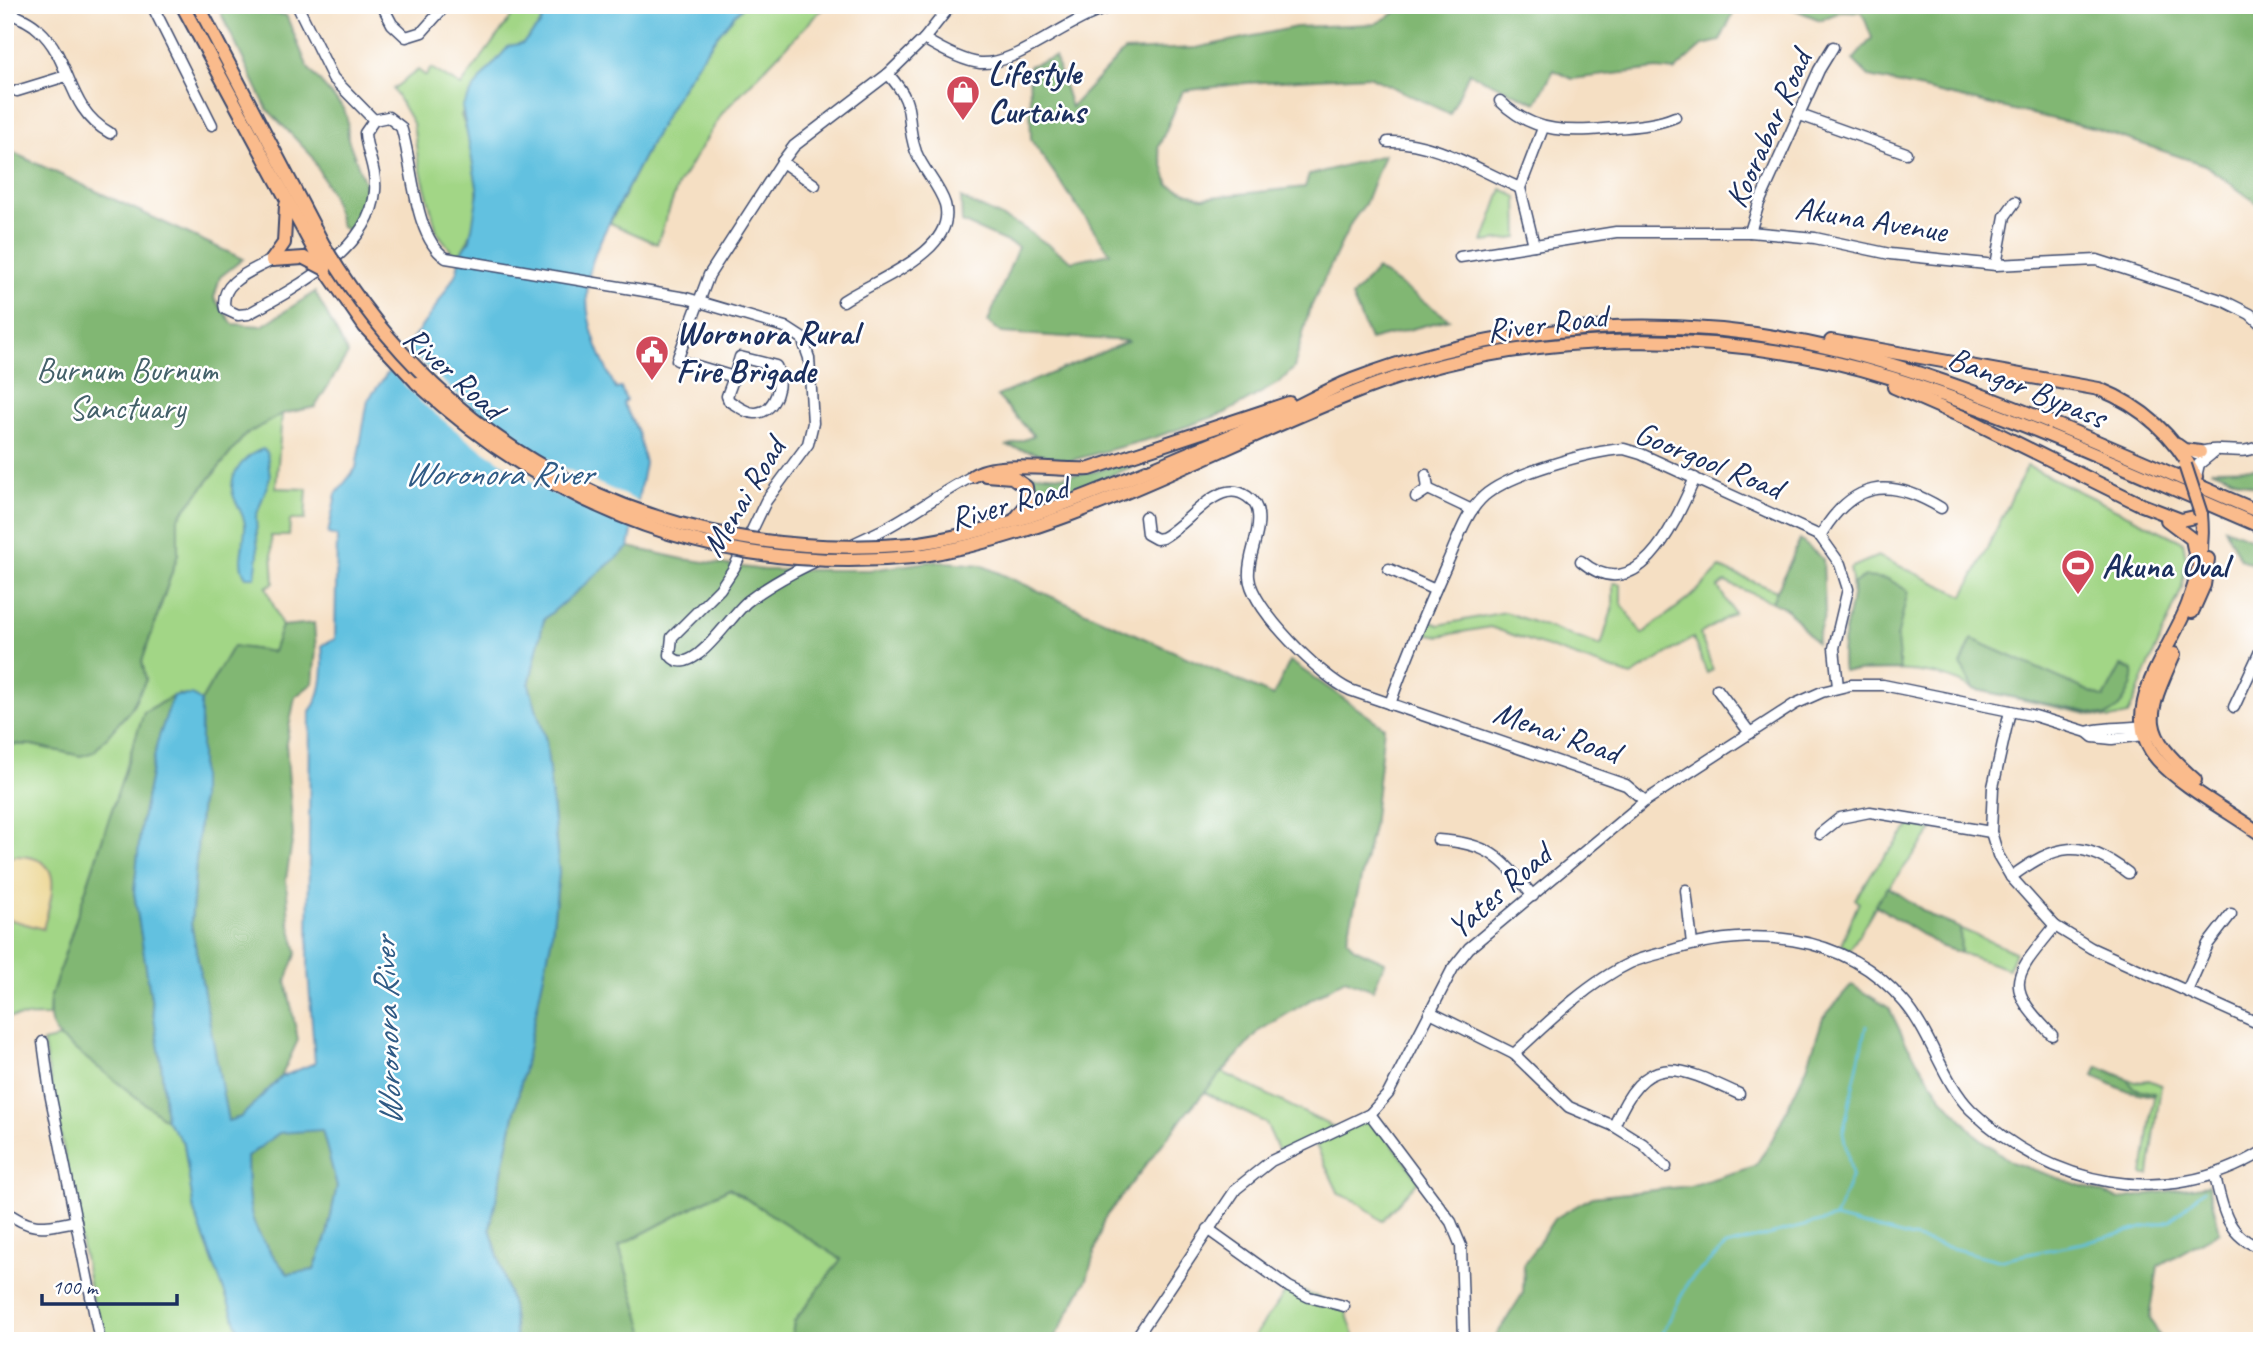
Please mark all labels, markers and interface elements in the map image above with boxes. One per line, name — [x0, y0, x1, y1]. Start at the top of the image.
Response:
street label: Koorabar Road — [1715, 39, 1823, 214]
place label: Lifestyle Curtains — [988, 52, 1089, 132]
shop icon: Lifestyle Curtains — [944, 73, 982, 122]
street label: Akuna Avenue — [1792, 186, 1952, 252]
street label: River Road — [1484, 294, 1615, 351]
place label: Woronora Rural Fire Brigade — [676, 312, 864, 392]
street label: River Road — [395, 317, 517, 433]
public building icon: Woronora Rural Fire Brigade — [633, 333, 671, 382]
street label: Bangor Bypass — [1942, 336, 2115, 439]
park label: Burnum Burnum Sanctuary — [36, 349, 219, 429]
street label: Goorgool Road — [1629, 411, 1794, 510]
street label: Menai Road — [691, 426, 797, 564]
water label: Woronora River — [404, 451, 597, 496]
street label: River Road — [945, 465, 1078, 540]
place label: Akuna Oval — [2102, 545, 2234, 587]
sports icon: Akuna Oval — [2059, 547, 2097, 596]
street label: Menai Road — [1488, 691, 1631, 775]
street label: Yates Road — [1438, 831, 1564, 948]
water label: Woronora River — [361, 932, 413, 1127]
scale bar — [42, 1262, 177, 1306]
text: 100 m — [52, 1274, 99, 1300]

